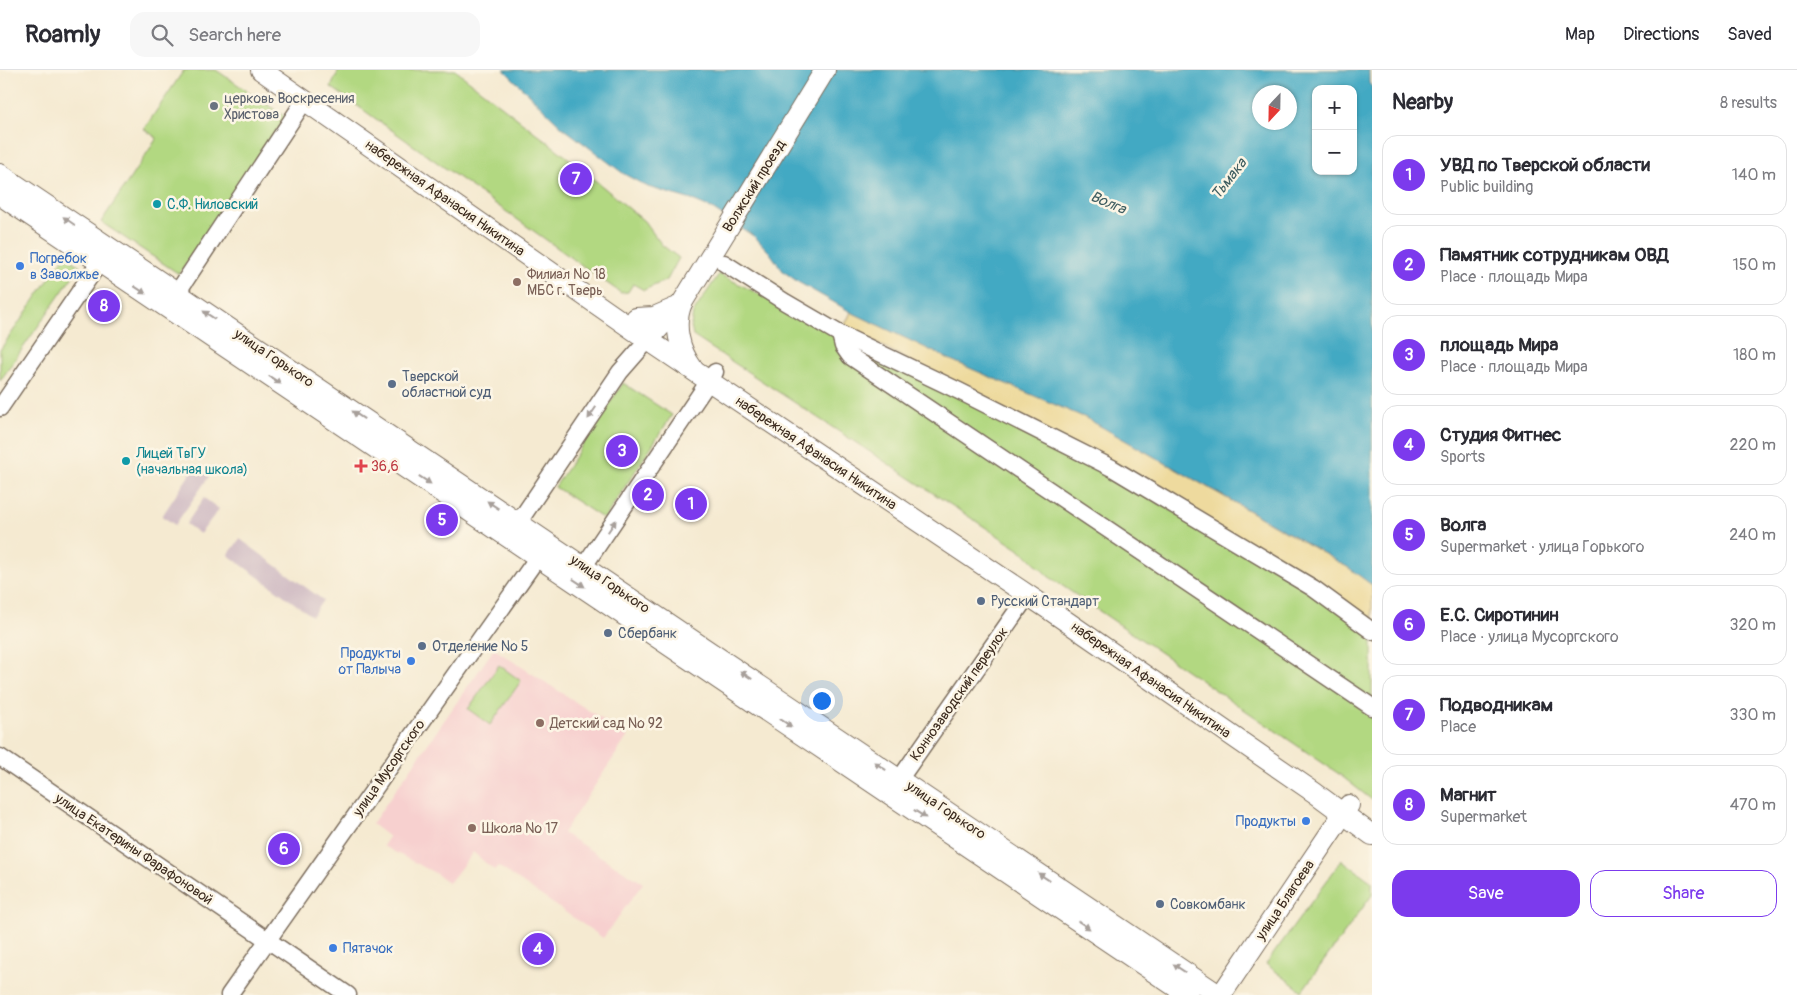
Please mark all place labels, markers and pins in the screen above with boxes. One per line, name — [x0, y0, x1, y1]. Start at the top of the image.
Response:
place label: церковь Воскресения Христова — [224, 90, 355, 123]
marker: церковь Воскресения Христова — [208, 100, 220, 112]
pin: 7 — [560, 160, 592, 198]
place label: С.Ф. Ниловский — [167, 196, 258, 213]
marker: С.Ф. Ниловский — [151, 198, 163, 210]
place label: Погребок в Заволжье — [30, 250, 99, 283]
marker: Погребок в Заволжье — [14, 260, 26, 272]
place label: Филиал № 18 МБС г. Тверь — [527, 266, 606, 299]
marker: Филиал № 18 МБС г. Тверь — [511, 276, 523, 288]
pin: 8 — [88, 287, 120, 325]
place label: Тверской областной суд — [402, 368, 492, 401]
marker: Тверской областной суд — [386, 378, 398, 390]
pin: 3 — [606, 432, 638, 470]
place label: Лицей ТвГУ (начальная школа) — [135, 445, 248, 478]
marker: Лицей ТвГУ (начальная школа) — [120, 455, 132, 467]
place label: 36,6 — [371, 458, 399, 475]
marker: 36,6 — [355, 460, 367, 472]
pin: 2 — [632, 476, 664, 514]
pin: 1 — [675, 485, 707, 523]
pin: 5 — [426, 501, 458, 539]
place label: Русский Стандарт — [991, 593, 1099, 610]
marker: Русский Стандарт — [975, 595, 987, 607]
place label: Сбербанк — [618, 625, 677, 642]
marker: Сбербанк — [602, 627, 614, 639]
place label: Отделение № 5 — [432, 638, 528, 655]
marker: Отделение № 5 — [416, 640, 428, 652]
place label: Продукты от Палыча — [339, 645, 401, 678]
marker: Продукты от Палыча — [405, 655, 417, 667]
place label: Детский сад № 92 — [549, 715, 663, 732]
marker: Детский сад № 92 — [534, 717, 546, 729]
place label: Продукты — [1236, 813, 1296, 830]
marker: Продукты — [1300, 815, 1312, 827]
place label: Школа № 17 — [482, 820, 559, 837]
marker: Школа № 17 — [466, 822, 478, 834]
pin: 6 — [268, 830, 300, 868]
place label: Совкомбанк — [1170, 896, 1246, 913]
marker: Совкомбанк — [1154, 898, 1166, 910]
pin: 4 — [522, 930, 554, 968]
place label: Пятачок — [343, 940, 393, 957]
marker: Пятачок — [327, 942, 339, 954]

